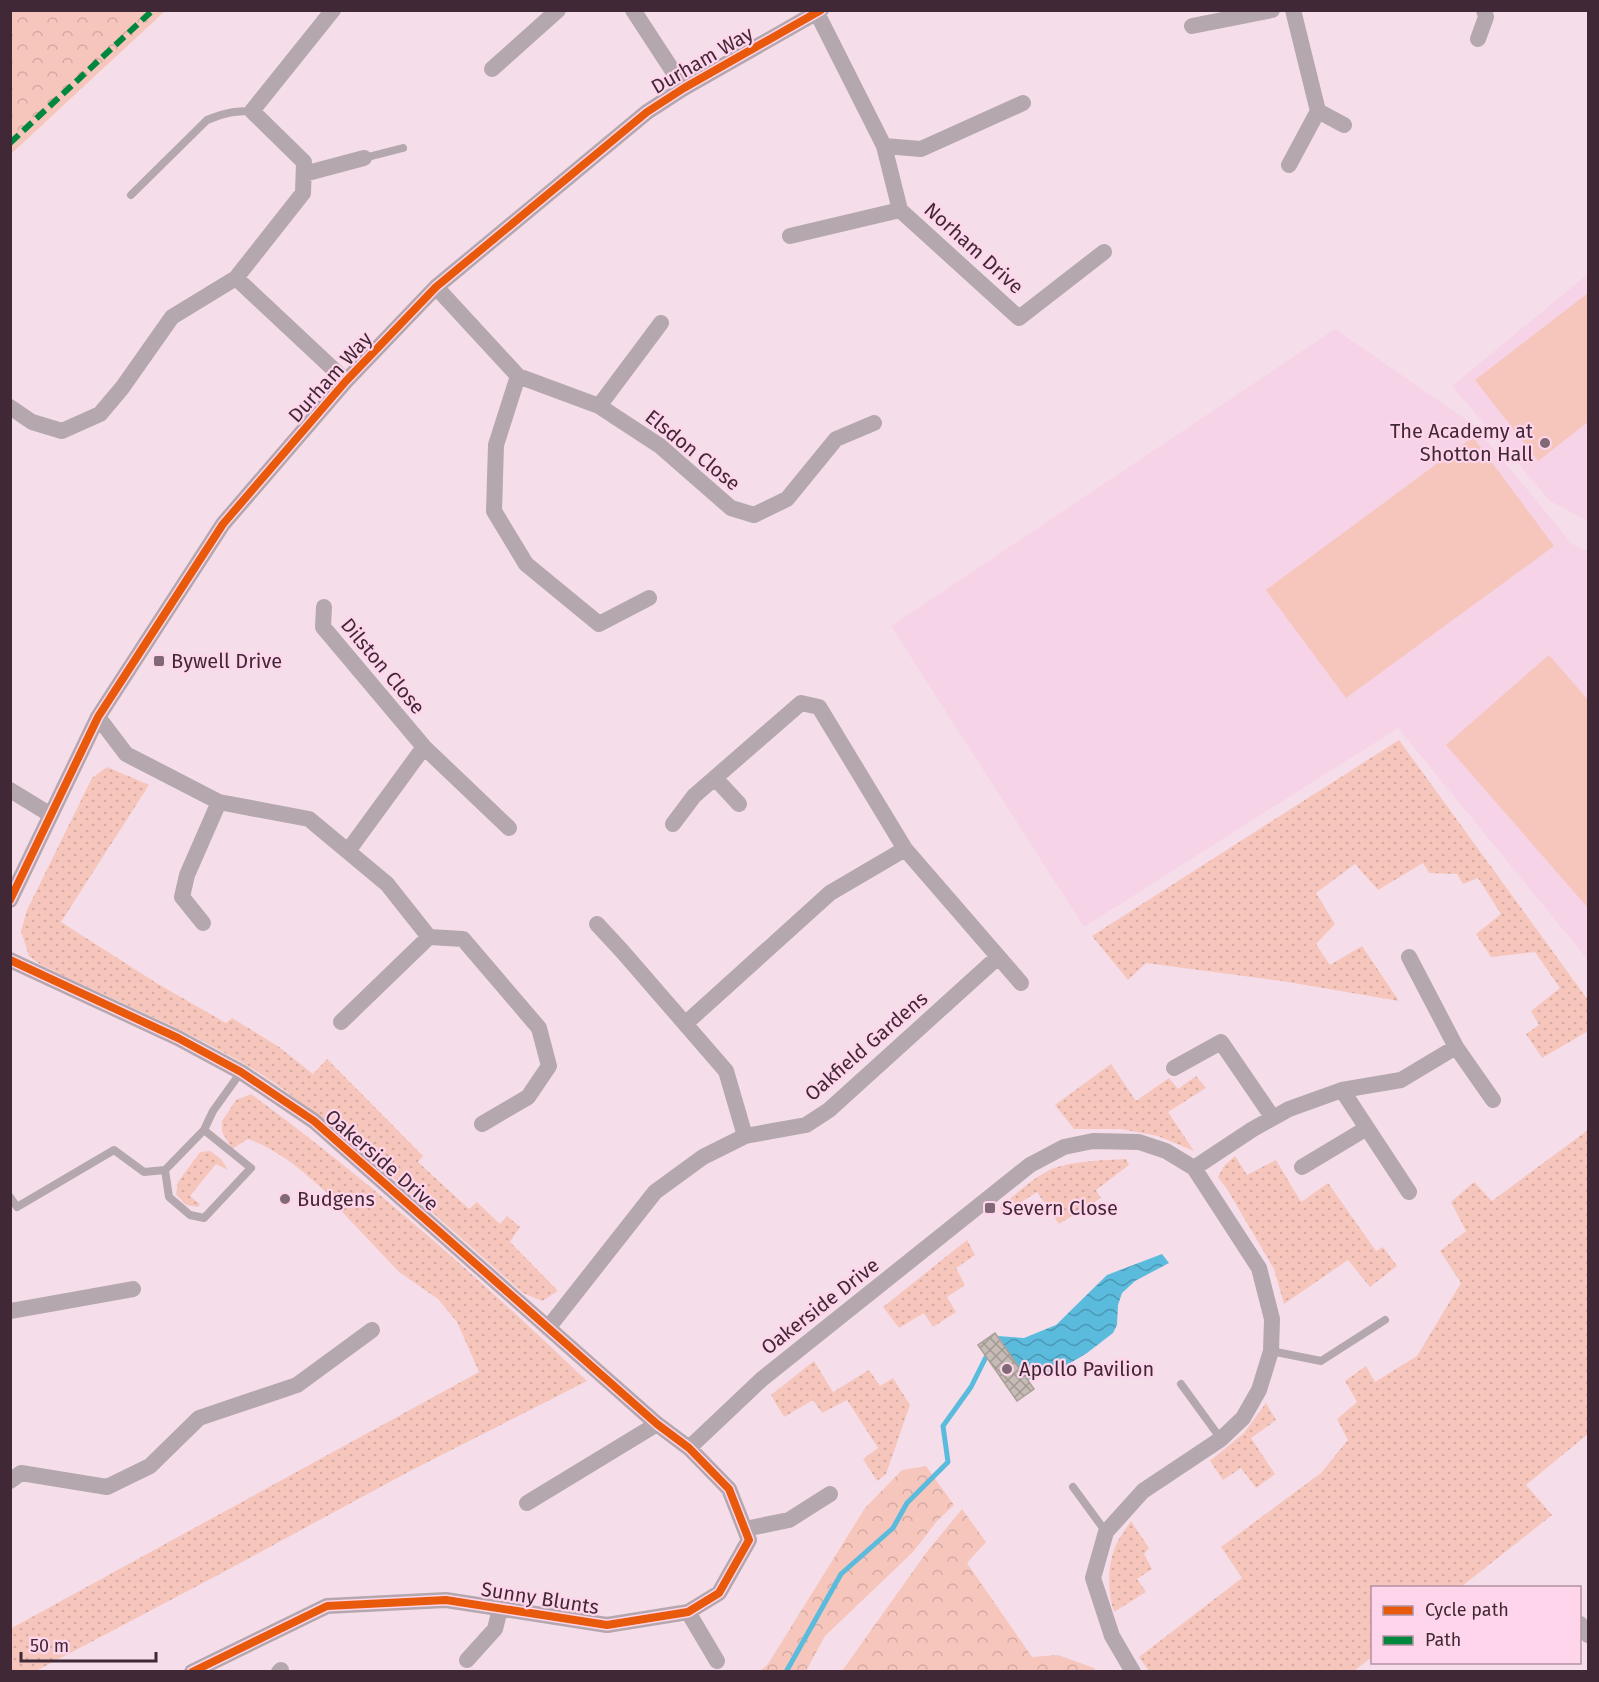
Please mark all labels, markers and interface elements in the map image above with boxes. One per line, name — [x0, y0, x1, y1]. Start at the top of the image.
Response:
street label: Durham Way — [647, 21, 757, 99]
street label: Norham Drive — [920, 197, 1028, 299]
street label: Durham Way — [283, 327, 377, 427]
street label: Elsdon Close — [641, 404, 745, 496]
place label: The Academy at Shotton Hall — [1390, 419, 1534, 466]
marker: The Academy at Shotton Hall — [1538, 436, 1552, 450]
street label: Dilston Close — [336, 613, 430, 719]
place label: Bywell Drive — [171, 649, 282, 673]
marker: Bywell Drive — [152, 654, 166, 668]
street label: Oakfield Gardens — [800, 986, 932, 1106]
street label: Oakerside Drive — [320, 1104, 444, 1216]
place label: Budgens — [297, 1187, 375, 1211]
marker: Budgens — [278, 1192, 292, 1206]
place label: Severn Close — [1002, 1196, 1118, 1220]
marker: Severn Close — [983, 1201, 997, 1215]
street label: Oakerside Drive — [756, 1253, 884, 1359]
place label: Apollo Pavilion — [1019, 1357, 1154, 1381]
marker: Apollo Pavilion — [1000, 1362, 1014, 1376]
street label: Sunny Blunts — [479, 1577, 601, 1619]
legend — [1371, 1586, 1581, 1664]
text: Cycle path — [1425, 1599, 1509, 1621]
scale bar — [21, 1625, 156, 1663]
text: Path — [1425, 1629, 1461, 1651]
text: 50 m — [30, 1635, 69, 1657]

